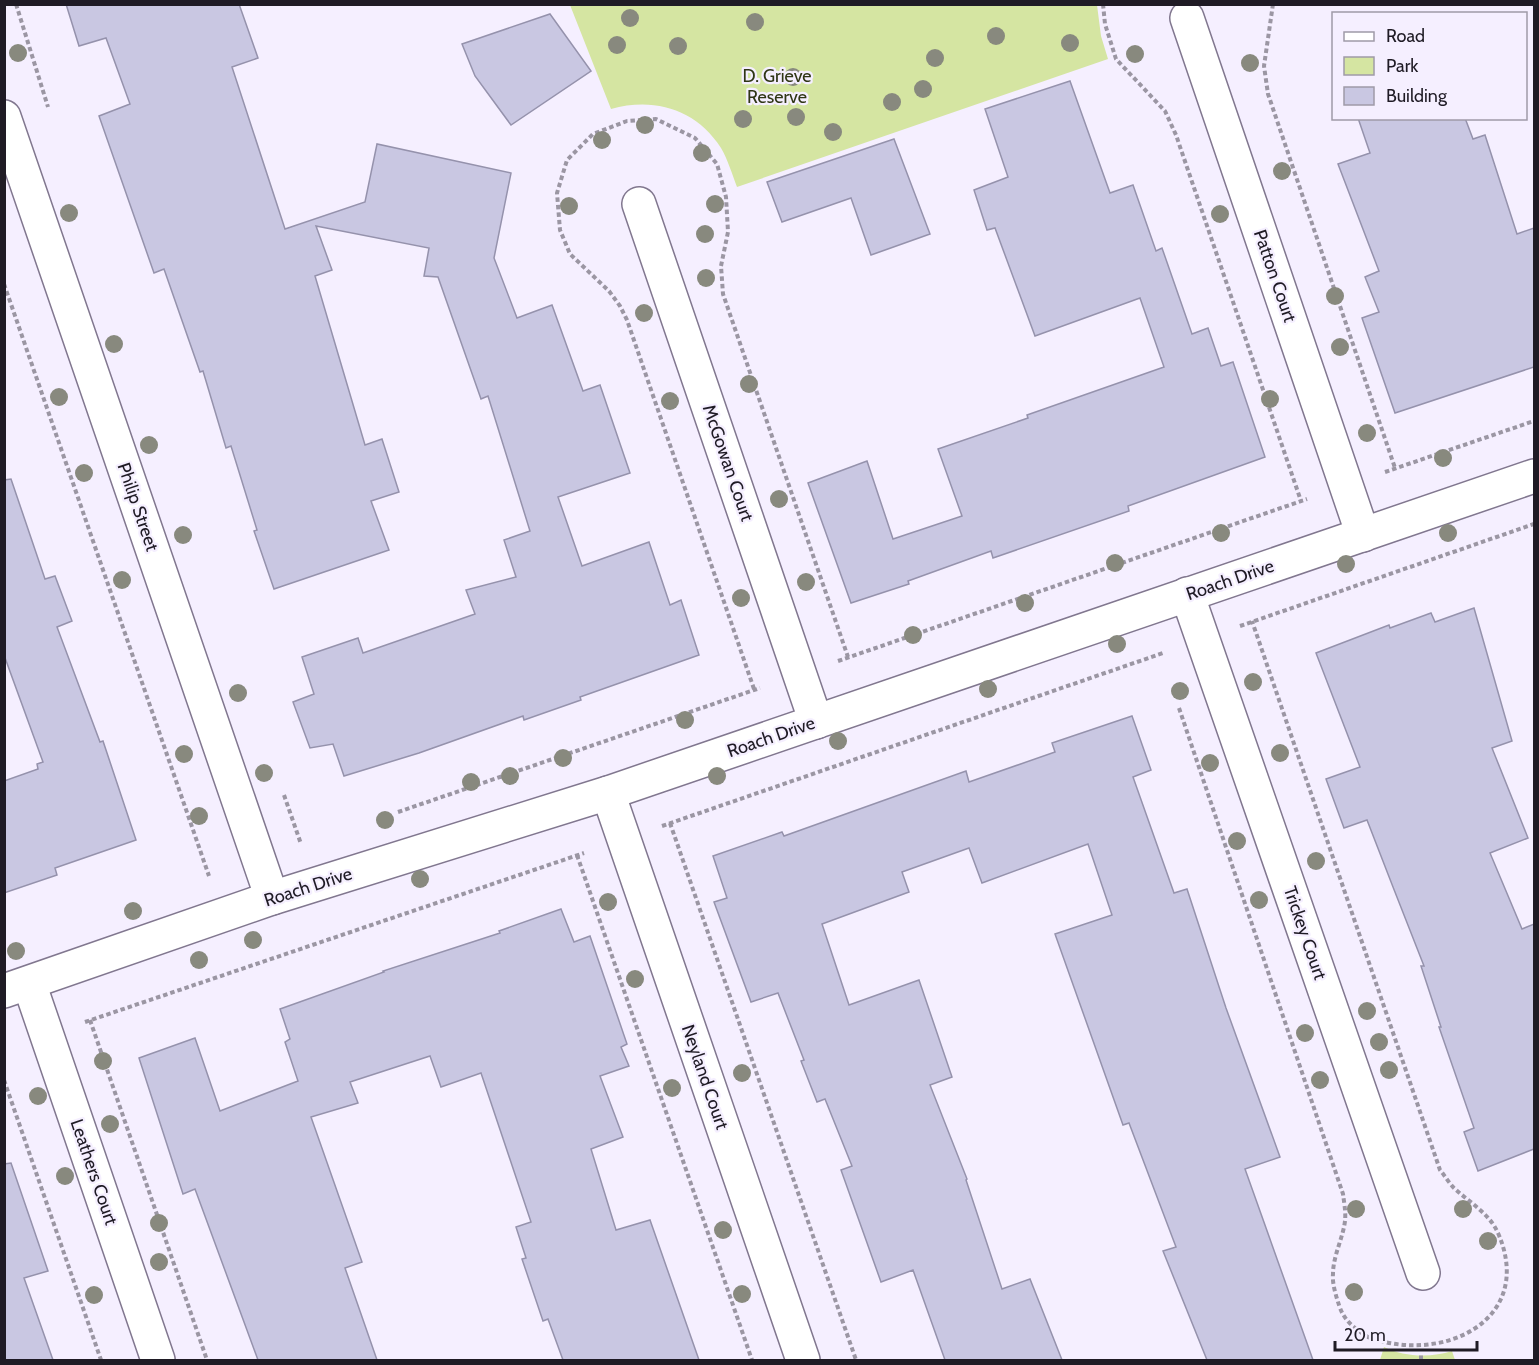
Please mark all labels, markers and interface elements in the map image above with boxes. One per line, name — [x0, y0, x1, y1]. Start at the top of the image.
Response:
legend — [1332, 12, 1527, 120]
text: Road — [1386, 25, 1425, 47]
text: Park — [1386, 55, 1419, 77]
park label: D. Grieve Reserve — [742, 65, 812, 108]
text: Building — [1386, 85, 1448, 107]
street label: Patton Court — [1249, 227, 1301, 325]
street label: McGowan Court — [698, 402, 758, 524]
street label: Philip Street — [113, 460, 163, 554]
street label: Roach Drive — [1183, 555, 1277, 605]
street label: Roach Drive — [724, 712, 818, 762]
street label: Roach Drive — [261, 862, 355, 912]
street label: Trickey Court — [1279, 883, 1331, 983]
street label: Neyland Court — [677, 1022, 733, 1132]
street label: Leathers Court — [66, 1116, 122, 1228]
scale bar — [1335, 1314, 1478, 1352]
text: 20 m — [1344, 1324, 1386, 1346]

